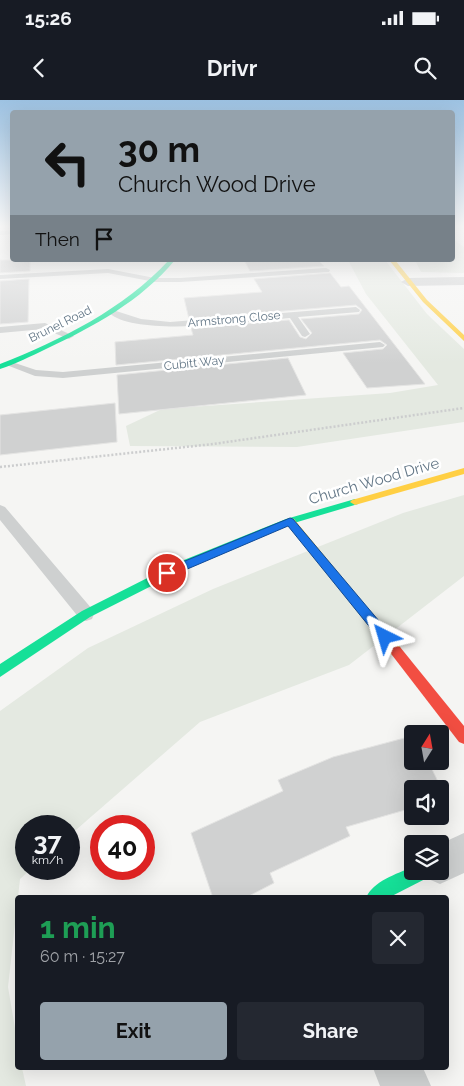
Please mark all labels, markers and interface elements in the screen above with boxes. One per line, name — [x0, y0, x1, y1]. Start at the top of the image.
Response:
text: 15:26 — [25, 7, 72, 29]
icon: back — [25, 54, 53, 82]
icon: search — [411, 54, 439, 82]
text: Drivr — [207, 55, 257, 81]
text: 30 m — [118, 129, 200, 170]
icon: left — [35, 130, 100, 195]
text: Church Wood Drive — [118, 171, 316, 197]
icon: arrive — [90, 225, 118, 253]
text: Then — [35, 228, 80, 250]
street label: Brunel Road — [26, 303, 94, 345]
street label: Armstrong Close — [187, 308, 281, 330]
street label: Cubitt Way — [163, 353, 225, 373]
street label: Church Wood Drive — [307, 454, 441, 508]
pin — [146, 552, 188, 594]
icon: arrive — [153, 559, 181, 587]
position arrow — [358, 610, 410, 662]
north arrow — [404, 725, 449, 770]
map controls — [404, 725, 449, 880]
button: sound — [404, 780, 449, 825]
speed limit sign: 40 — [90, 815, 155, 880]
text: 37 — [34, 826, 61, 856]
button: layers — [404, 835, 449, 880]
text: km/h — [32, 853, 63, 867]
text: 1 min — [40, 910, 116, 945]
button: close — [372, 912, 424, 964]
text: 60 m · 15:27 — [40, 947, 125, 966]
button: Exit — [40, 1002, 227, 1060]
button: Share — [237, 1002, 424, 1060]

